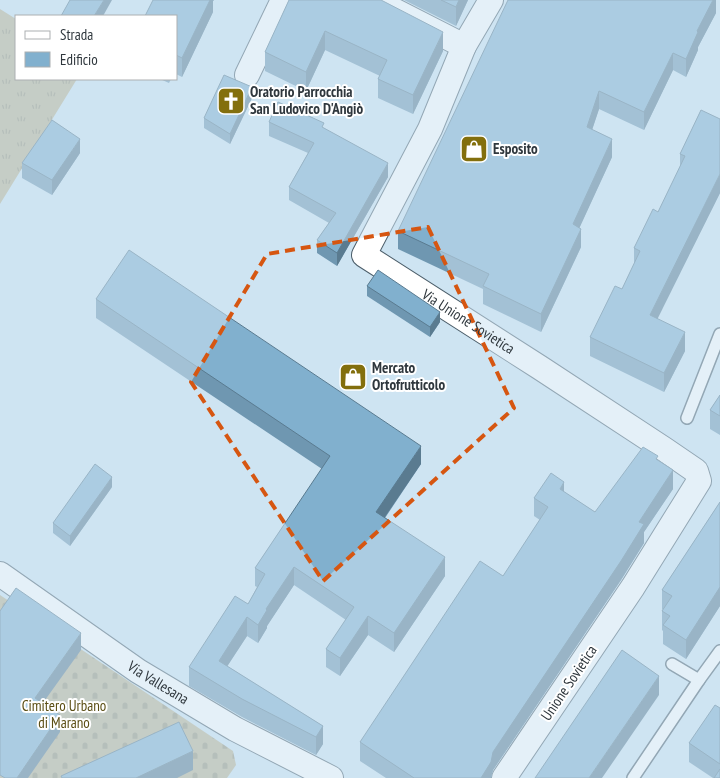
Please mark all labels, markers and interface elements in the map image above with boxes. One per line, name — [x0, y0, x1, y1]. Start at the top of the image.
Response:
legend — [15, 15, 178, 80]
text: Strada — [60, 25, 93, 44]
text: Edificio — [60, 50, 98, 69]
place label: Oratorio Parrocchia San Ludovico D'Angiò — [250, 82, 363, 118]
church icon: Oratorio Parrocchia San Ludovico D'Angiò — [216, 86, 246, 116]
shop icon: Esposito — [459, 134, 489, 164]
place label: Esposito — [493, 139, 538, 158]
street label: Via Unione Sovietica — [418, 284, 518, 358]
place label: Mercato Ortofrutticolo — [372, 358, 445, 394]
shop icon: Mercato Ortofrutticolo — [338, 362, 368, 392]
street label: Unione Sovietica — [536, 641, 601, 724]
street label: Via Vallesana — [123, 656, 192, 708]
park label: Cimitero Urbano di Marano — [22, 696, 106, 732]

